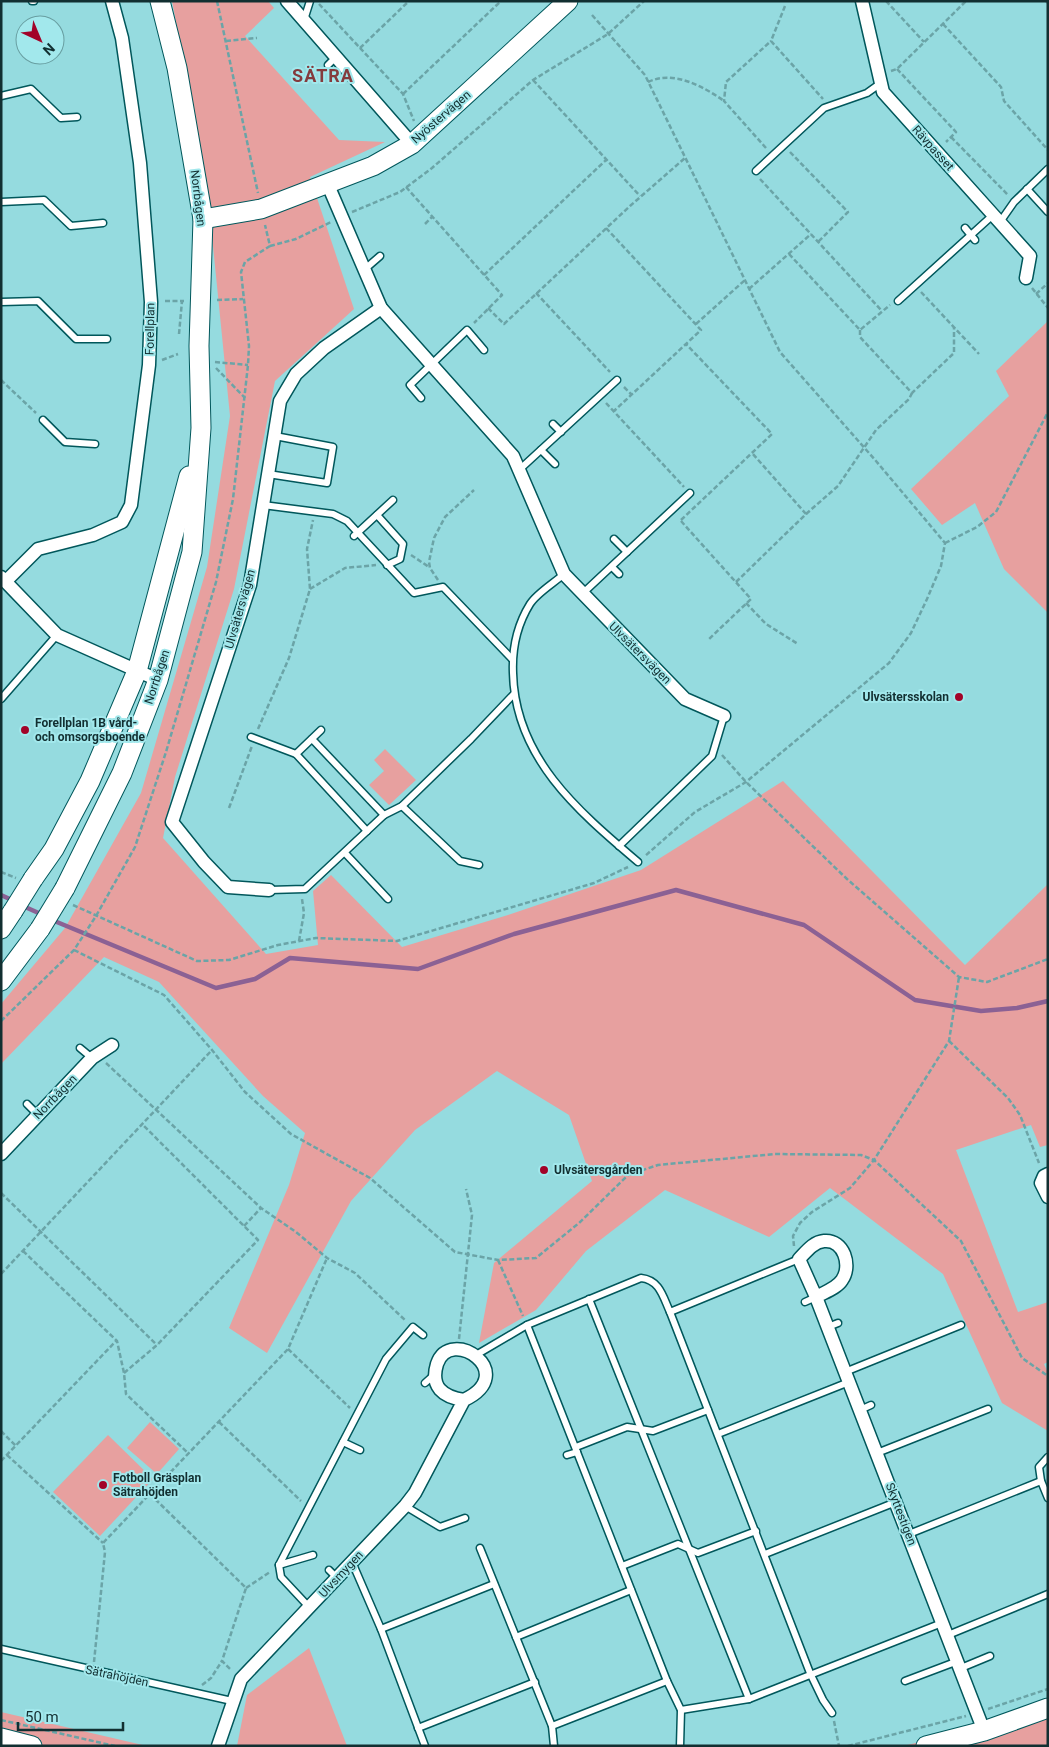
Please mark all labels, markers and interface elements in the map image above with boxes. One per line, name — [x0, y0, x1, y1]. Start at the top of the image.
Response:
north arrow — [15, 15, 65, 65]
text: N — [40, 40, 58, 59]
district label: SÄTRA — [292, 65, 354, 86]
street label: Nyöstervägen — [409, 88, 473, 146]
street label: Rävpasset — [909, 123, 957, 173]
street label: Norrbågen — [188, 169, 208, 227]
street label: Forellplan — [143, 303, 157, 355]
street label: Ulvsätersvägen — [222, 568, 258, 650]
street label: Ulvsätersvägen — [606, 619, 674, 687]
street label: Norrbågen — [142, 648, 172, 706]
place label: Ulvsätersskolan — [862, 690, 949, 704]
marker: Ulvsätersskolan — [953, 691, 965, 703]
place label: Forellplan 1B vård- och omsorgsboende — [35, 716, 146, 744]
marker: Forellplan 1B vård- och omsorgsboende — [19, 724, 31, 736]
street label: Norrbågen — [30, 1072, 80, 1122]
place label: Ulvsätersgården — [554, 1163, 643, 1177]
marker: Ulvsätersgården — [538, 1164, 550, 1176]
place label: Fotboll Gräsplan Sätrahöjden — [113, 1471, 201, 1499]
marker: Fotboll Gräsplan Sätrahöjden — [97, 1479, 109, 1491]
street label: Skyttestigen — [883, 1481, 919, 1547]
street label: Ulvsmygen — [316, 1548, 366, 1600]
street label: Sätrahöjden — [84, 1662, 150, 1690]
scale bar — [18, 1700, 122, 1732]
text: 50 m — [25, 1708, 59, 1726]

